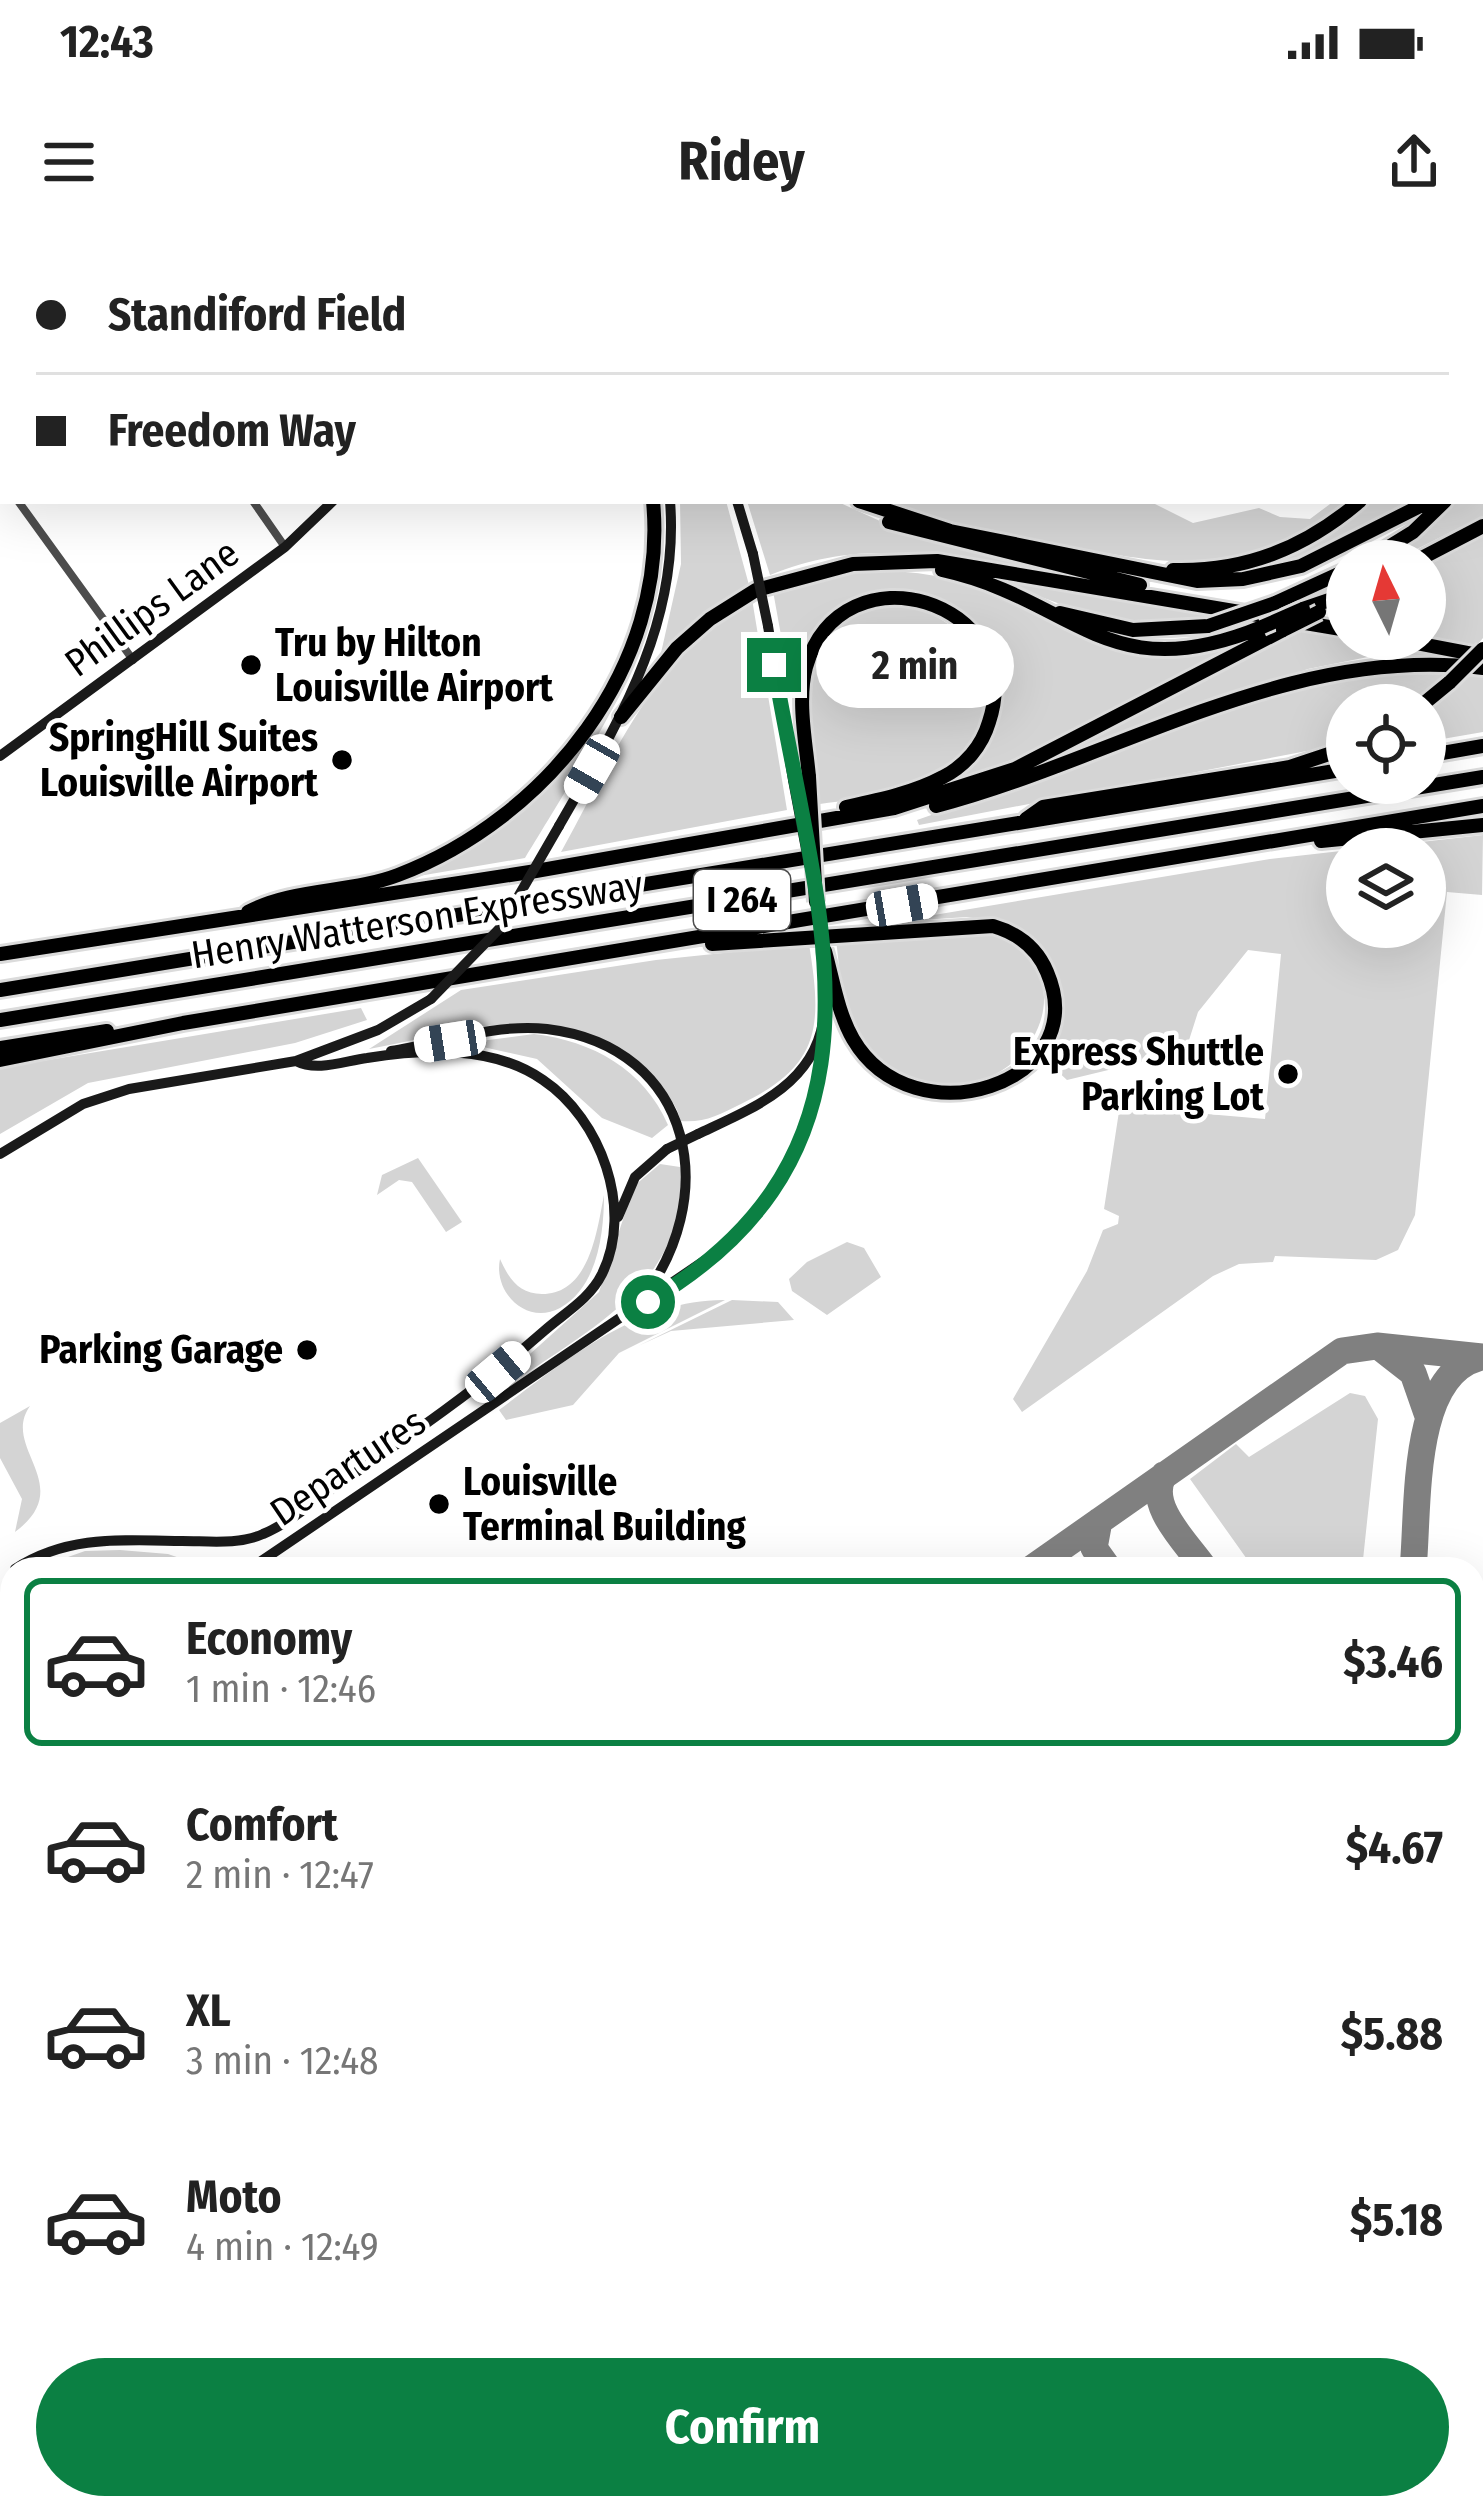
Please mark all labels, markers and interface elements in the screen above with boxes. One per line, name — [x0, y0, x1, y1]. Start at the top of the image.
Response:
text: 12:43 — [60, 15, 154, 69]
icon: menu — [36, 129, 102, 195]
icon: share — [1381, 129, 1447, 195]
text: Ridey — [678, 130, 805, 194]
text: Standiford Field — [108, 288, 406, 342]
text: Freedom Way — [108, 404, 356, 458]
street label: Phillips Lane — [56, 530, 248, 686]
north arrow — [1326, 540, 1446, 660]
map controls — [1326, 540, 1446, 948]
place label: Tru by Hilton Louisville Airport — [275, 620, 554, 711]
callout: 2 min — [816, 623, 1014, 707]
route end — [747, 638, 801, 692]
text: 2 min — [872, 643, 958, 689]
marker: Tru by Hilton Louisville Airport — [238, 652, 264, 678]
button: locate — [1326, 684, 1446, 804]
place label: SpringHill Suites Louisville Airport — [40, 715, 319, 806]
car — [558, 729, 626, 809]
marker: SpringHill Suites Louisville Airport — [329, 747, 355, 773]
button: layers — [1326, 828, 1446, 948]
street label: Henry Watterson Expressway — [188, 861, 647, 978]
road number: I 264 — [694, 870, 790, 930]
car — [863, 881, 941, 929]
car — [412, 1018, 488, 1064]
place label: Express Shuttle Parking Lot — [1013, 1029, 1265, 1120]
marker: Express Shuttle Parking Lot — [1275, 1061, 1301, 1087]
route start — [621, 1275, 675, 1329]
place label: Parking Garage — [39, 1327, 283, 1373]
car — [459, 1335, 537, 1409]
marker: Parking Garage — [294, 1337, 320, 1363]
street label: Departures — [262, 1399, 434, 1535]
place label: Louisville Terminal Building — [463, 1459, 746, 1550]
marker: Louisville Terminal Building — [426, 1491, 452, 1517]
icon: car — [42, 1608, 150, 1716]
text: Economy — [186, 1612, 352, 1666]
text: $3.46 — [1343, 1635, 1443, 1689]
text: 1 min · 12:46 — [186, 1666, 376, 1712]
icon: car — [42, 1794, 150, 1902]
text: Comfort — [186, 1798, 338, 1852]
text: $4.67 — [1346, 1821, 1443, 1875]
text: 2 min · 12:47 — [186, 1852, 374, 1898]
icon: car — [42, 1980, 150, 2088]
text: XL — [186, 1984, 231, 2038]
text: $5.88 — [1341, 2007, 1443, 2061]
text: 3 min · 12:48 — [186, 2038, 379, 2084]
icon: car — [42, 2166, 150, 2274]
text: Moto — [186, 2170, 282, 2224]
text: $5.18 — [1350, 2193, 1443, 2247]
text: 4 min · 12:49 — [186, 2224, 379, 2270]
button: Confirm — [36, 2358, 1449, 2496]

